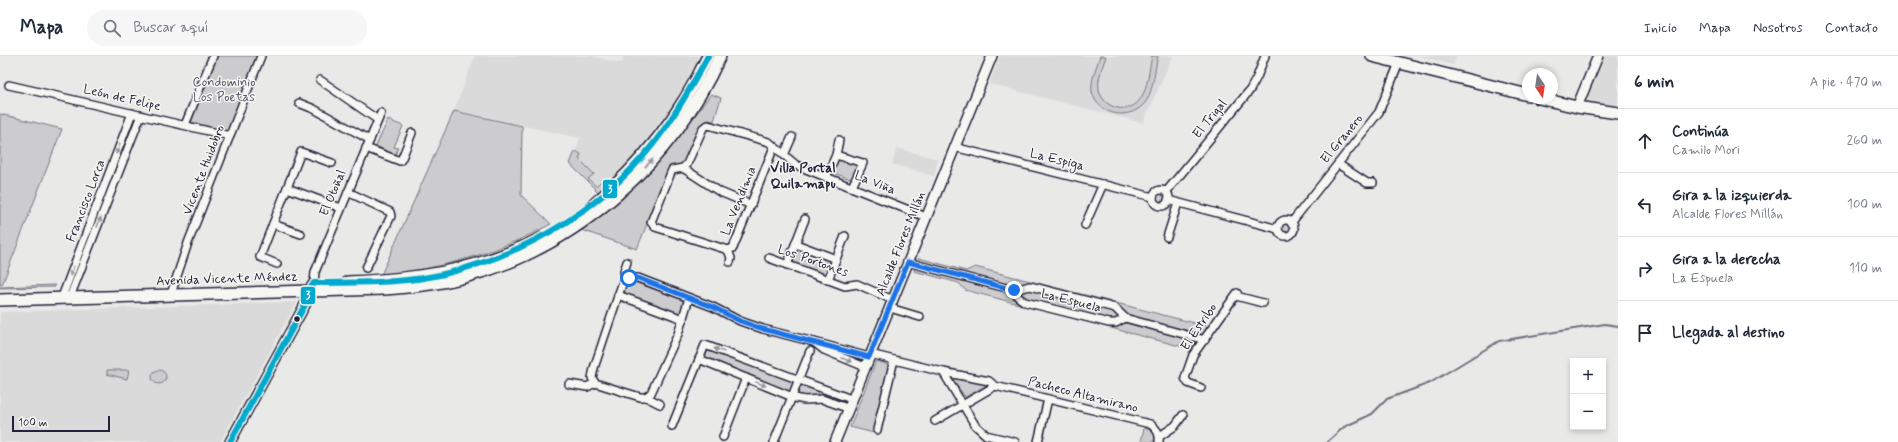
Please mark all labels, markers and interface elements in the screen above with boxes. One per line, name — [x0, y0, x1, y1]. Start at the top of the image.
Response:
search box — [87, 10, 367, 46]
text: Mapa — [20, 15, 63, 40]
icon: search — [101, 17, 123, 39]
text: Buscar aquí — [133, 18, 209, 38]
text: Inicio — [1644, 19, 1677, 37]
text: Mapa — [1699, 19, 1731, 37]
text: Nosotros — [1753, 19, 1803, 37]
text: Contacto — [1825, 19, 1878, 37]
north arrow — [1522, 68, 1558, 104]
text: 6 min — [1634, 71, 1674, 93]
park label: Condominio Los Poetas — [192, 74, 256, 106]
text: A pie · 470 m — [1810, 74, 1882, 91]
street label: León de Felipe — [82, 81, 162, 115]
street label: El Trigal — [1189, 96, 1231, 142]
street label: El Granero — [1317, 111, 1367, 167]
text: Continúa — [1672, 122, 1729, 142]
street label: Vicente Huidobro — [179, 123, 229, 217]
icon: ahead — [1634, 130, 1656, 152]
text: 260 m — [1847, 132, 1882, 149]
text: Camilo Mori — [1672, 142, 1740, 159]
one-way arrow — [114, 144, 120, 156]
street label: La Espiga — [1028, 145, 1086, 176]
street label: Francisco Lorca — [62, 157, 110, 245]
one-way arrow — [644, 159, 653, 168]
district label: Villa Portal Quilamapu — [770, 159, 836, 193]
street label: La Vendimia — [717, 164, 761, 238]
street label: El Otoñal — [316, 167, 350, 219]
street label: La Viña — [852, 167, 898, 199]
line badge: 3 — [602, 179, 618, 199]
text: 3 — [608, 183, 613, 197]
text: Gira a la izquierda — [1672, 186, 1791, 206]
street label: Alcalde Flores Millán — [872, 189, 930, 299]
icon: left — [1634, 194, 1656, 216]
text: 100 m — [1847, 196, 1882, 213]
text: Alcalde Flores Millán — [1672, 206, 1783, 223]
one-way arrow — [97, 215, 103, 227]
street label: Los Portones — [775, 241, 851, 281]
text: Gira a la derecha — [1672, 250, 1781, 270]
icon: right — [1634, 258, 1656, 280]
text: 110 m — [1849, 260, 1882, 277]
one-way arrow — [69, 265, 75, 277]
street label: Avenida Vicente Méndez — [156, 268, 299, 290]
route start — [620, 269, 638, 287]
text: La Espuela — [1672, 270, 1733, 287]
route end — [1005, 281, 1023, 299]
street label: La Espuela — [1039, 285, 1103, 317]
line badge: 3 — [300, 286, 316, 305]
text: 3 — [306, 289, 311, 303]
street label: El Estribo — [1177, 300, 1221, 354]
unlabelled marker — [292, 314, 302, 324]
icon: arrive — [1634, 322, 1656, 344]
text: Llegada al destino — [1672, 323, 1785, 343]
one-way arrow — [713, 347, 725, 353]
one-way arrow — [842, 358, 854, 364]
map controls — [1570, 358, 1606, 430]
button: + — [1570, 358, 1606, 394]
street label: Pacheco Altamirano — [1026, 373, 1140, 417]
one-way arrow — [756, 381, 767, 387]
button: − — [1570, 394, 1606, 430]
scale bar — [12, 414, 110, 433]
text: 100 m — [18, 416, 48, 430]

